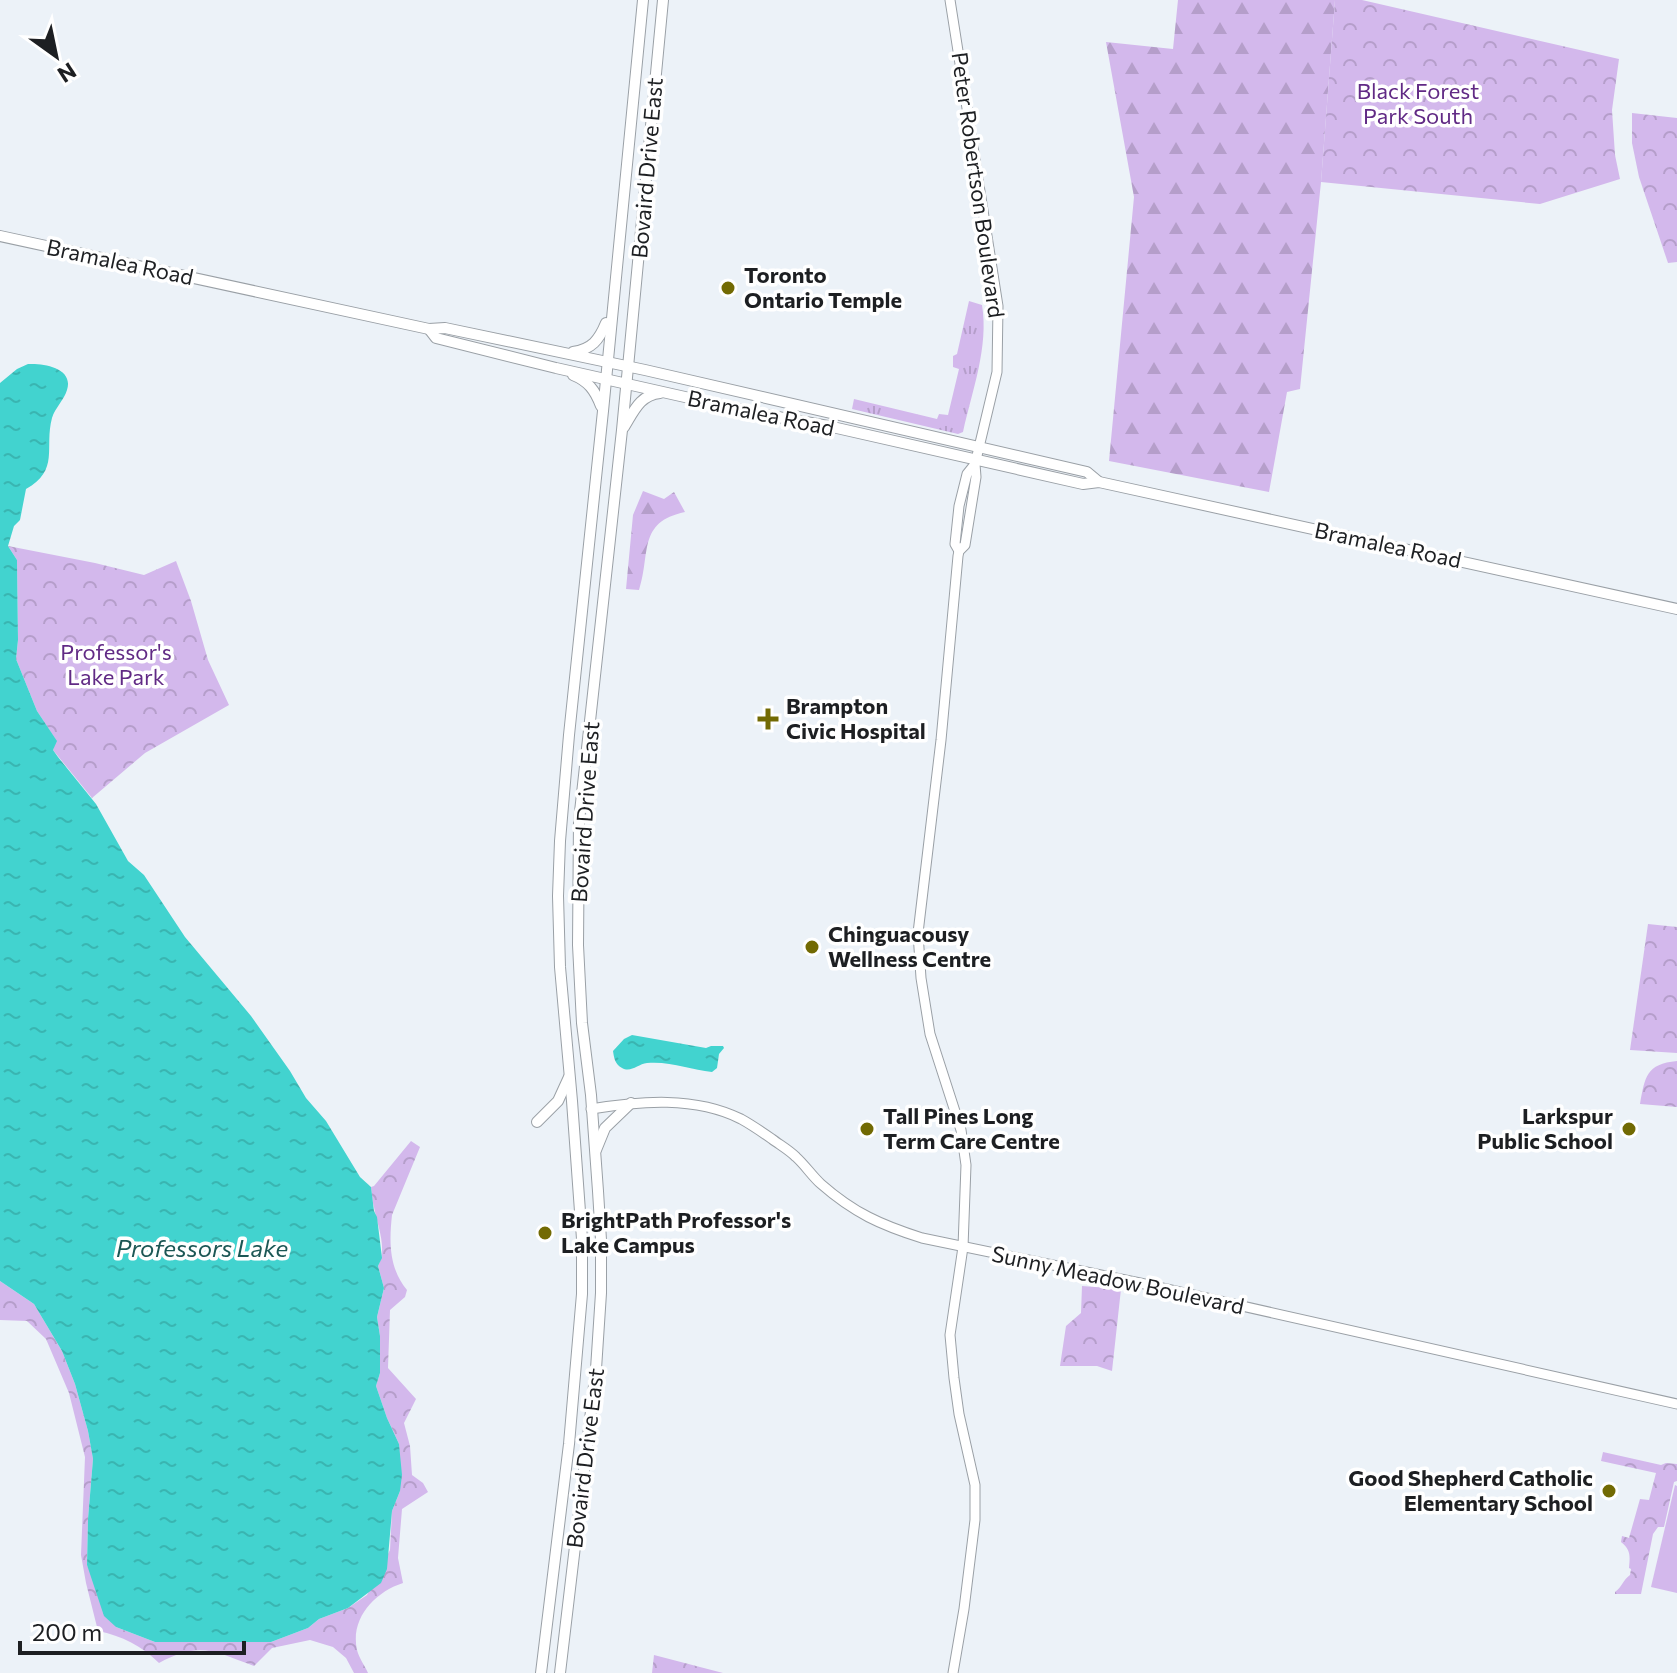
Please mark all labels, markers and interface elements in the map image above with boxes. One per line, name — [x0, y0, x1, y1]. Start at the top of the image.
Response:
north arrow — [16, 16, 96, 96]
street label: Peter Robertson Boulevard — [946, 50, 1011, 320]
text: N — [53, 57, 81, 89]
street label: Bovaird Drive East — [625, 76, 668, 259]
park label: Black Forest Park South — [1357, 77, 1479, 129]
street label: Bramalea Road — [44, 233, 196, 290]
place label: Toronto Ontario Temple — [744, 261, 902, 313]
marker: Toronto Ontario Temple — [719, 279, 737, 297]
street label: Bramalea Road — [685, 384, 837, 441]
street label: Bramalea Road — [1312, 516, 1464, 573]
park label: Professor's Lake Park — [60, 638, 172, 690]
place label: Brampton Civic Hospital — [786, 692, 926, 744]
marker: Brampton Civic Hospital — [757, 708, 779, 730]
street label: Bovaird Drive East — [565, 721, 604, 903]
place label: Chinguacousy Wellness Centre — [828, 920, 991, 972]
marker: Chinguacousy Wellness Centre — [803, 938, 821, 956]
place label: Tall Pines Long Term Care Centre — [883, 1102, 1060, 1154]
place label: Larkspur Public School — [1477, 1102, 1613, 1154]
marker: Tall Pines Long Term Care Centre — [858, 1120, 876, 1138]
marker: Larkspur Public School — [1620, 1120, 1638, 1138]
place label: BrightPath Professor's Lake Campus — [561, 1206, 791, 1258]
marker: BrightPath Professor's Lake Campus — [536, 1224, 554, 1242]
water label: Professors Lake — [116, 1233, 288, 1262]
street label: Sunny Meadow Boulevard — [989, 1240, 1247, 1319]
street label: Bovaird Drive East — [560, 1366, 609, 1550]
place label: Good Shepherd Catholic Elementary School — [1348, 1464, 1593, 1516]
marker: Good Shepherd Catholic Elementary School — [1600, 1482, 1618, 1500]
scale bar — [20, 1605, 244, 1655]
text: 200 m — [32, 1617, 102, 1646]

